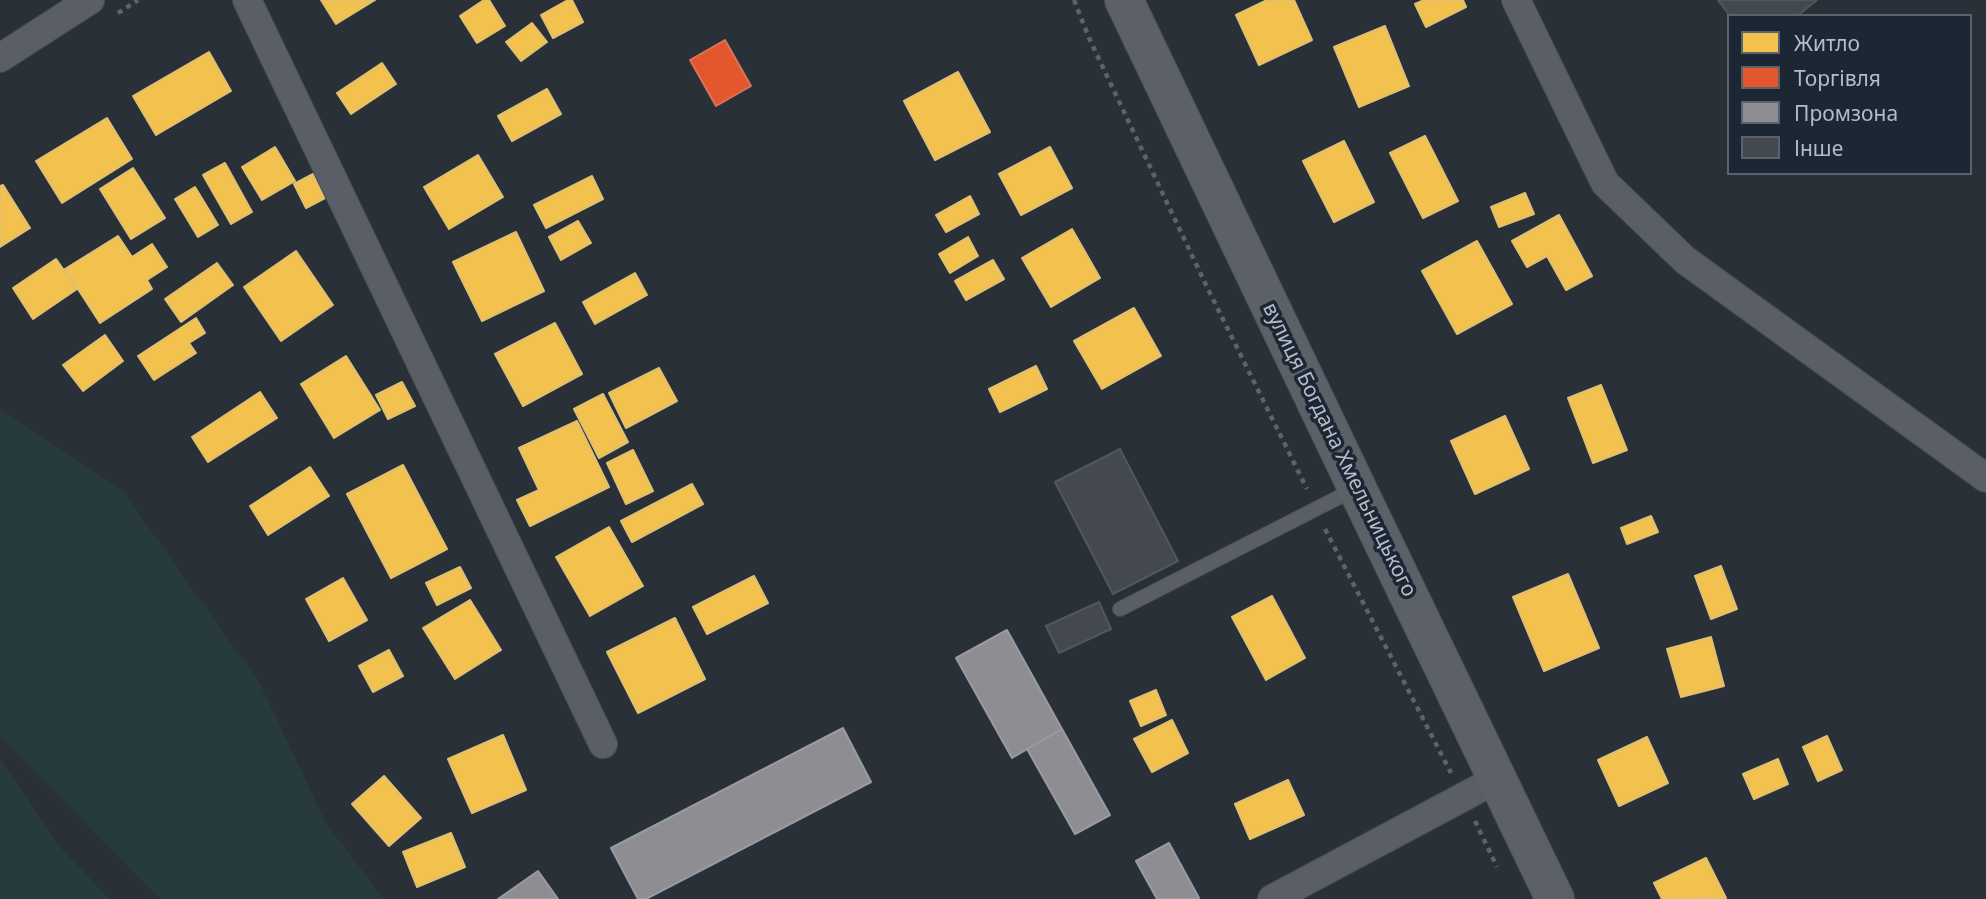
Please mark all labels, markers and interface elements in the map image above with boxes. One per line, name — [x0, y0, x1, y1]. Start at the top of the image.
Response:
legend — [1727, 14, 1972, 175]
text: Житло — [1794, 29, 1860, 57]
text: Торгівля — [1794, 64, 1881, 92]
text: Промзона — [1794, 99, 1898, 127]
text: Інше — [1794, 134, 1843, 162]
street label: вулиця Богдана Хмельницького — [1257, 299, 1421, 601]

